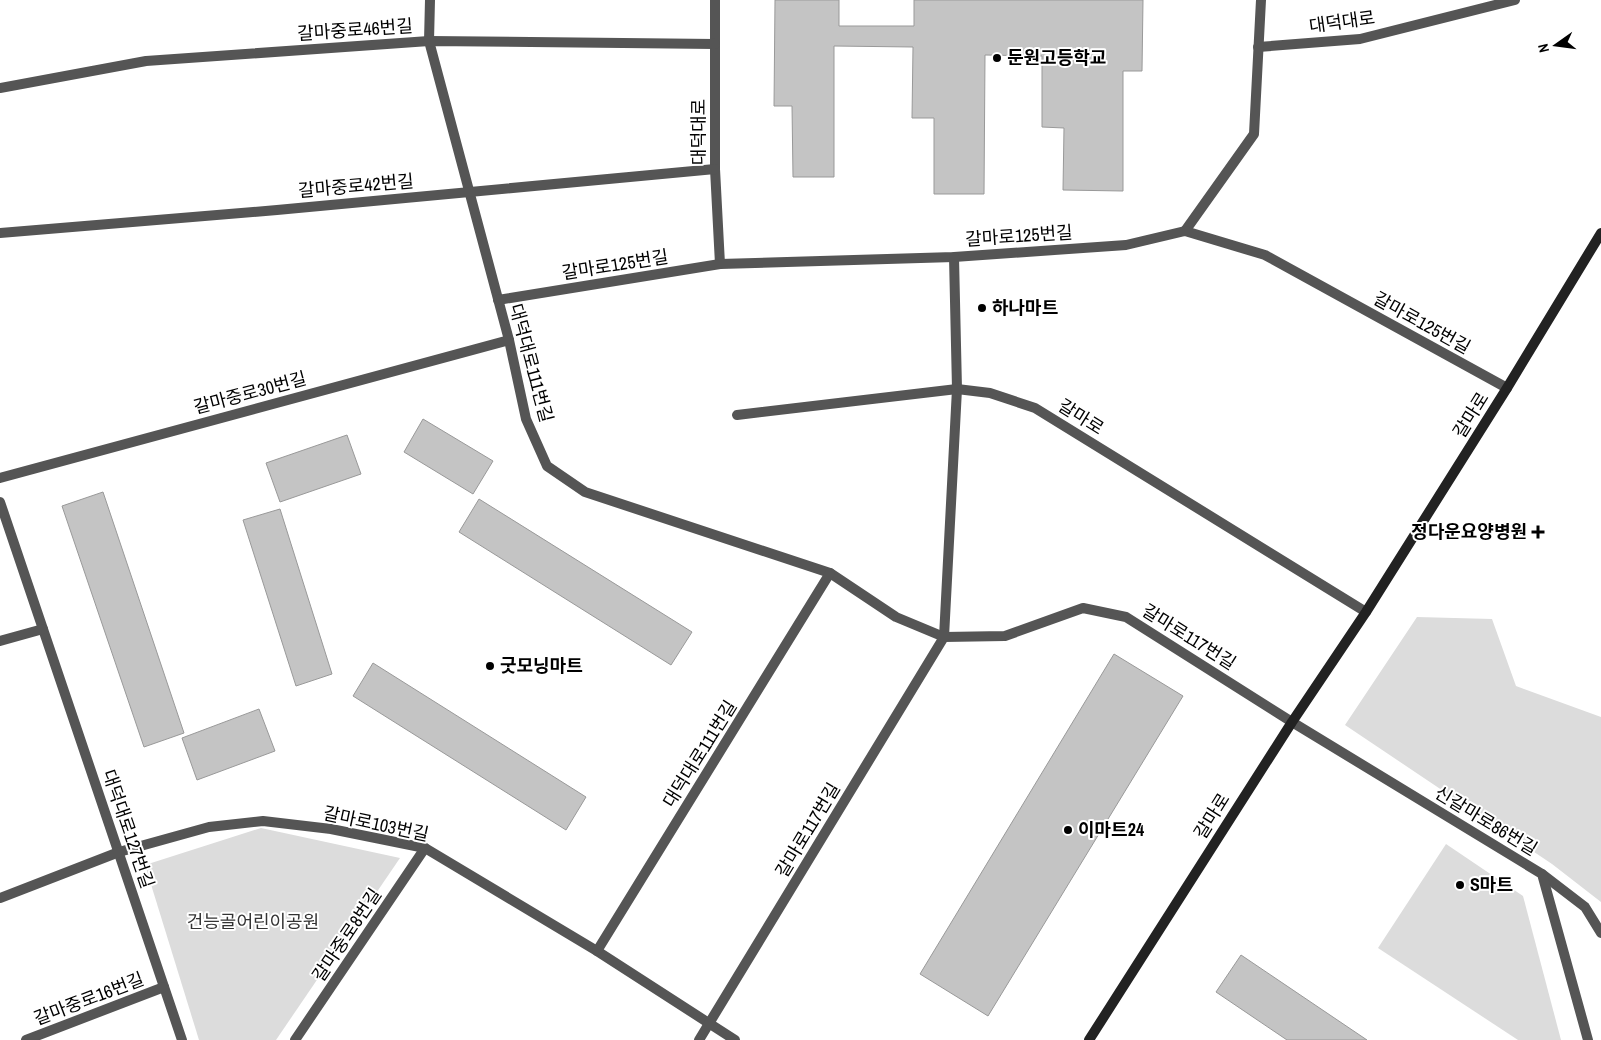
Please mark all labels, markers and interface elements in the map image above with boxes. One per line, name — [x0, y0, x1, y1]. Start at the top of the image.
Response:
street label: 대덕대로 — [1307, 5, 1376, 38]
street label: 갈마중로46번길 — [296, 13, 414, 46]
north arrow — [1531, 20, 1581, 70]
text: N — [1534, 42, 1553, 54]
place label: 둔원고등학교 — [1007, 45, 1106, 70]
marker: 둔원고등학교 — [991, 52, 1003, 64]
street label: 대덕대로 — [686, 99, 711, 165]
street label: 갈마중로42번길 — [297, 168, 415, 203]
street label: 갈마로125번길 — [965, 219, 1073, 252]
street label: 갈마로125번길 — [560, 244, 670, 285]
street label: 갈마로125번길 — [1369, 286, 1475, 360]
place label: 하나마트 — [992, 295, 1058, 320]
street label: 대덕대로111번길 — [504, 301, 559, 425]
marker: 하나마트 — [976, 302, 988, 314]
street label: 갈마중로30번길 — [191, 365, 309, 420]
street label: 갈마로 — [1447, 387, 1494, 442]
street label: 갈마로 — [1054, 393, 1109, 440]
place label: 정다운요양병원 — [1411, 519, 1527, 544]
marker: 정다운요양병원 — [1531, 525, 1545, 539]
street label: 갈마로117번길 — [1138, 598, 1241, 675]
place label: 굿모닝마트 — [500, 653, 583, 678]
marker: 굿모닝마트 — [484, 660, 496, 672]
street label: 대덕대로111번길 — [657, 695, 742, 812]
street label: 대덕대로127번길 — [96, 766, 160, 892]
street label: 갈마로117번길 — [769, 778, 846, 882]
street label: 신갈마로86번길 — [1430, 780, 1542, 861]
street label: 갈마로 — [1188, 788, 1235, 843]
street label: 갈마로103번길 — [321, 800, 431, 847]
place label: 이마트24 — [1078, 817, 1145, 842]
marker: 이마트24 — [1062, 824, 1074, 836]
place label: S마트 — [1470, 872, 1513, 897]
marker: S마트 — [1454, 879, 1466, 891]
street label: 갈마중로8번길 — [306, 883, 387, 986]
park label: 건능골어린이공원 — [187, 909, 319, 934]
street label: 갈마중로16번길 — [30, 966, 147, 1031]

